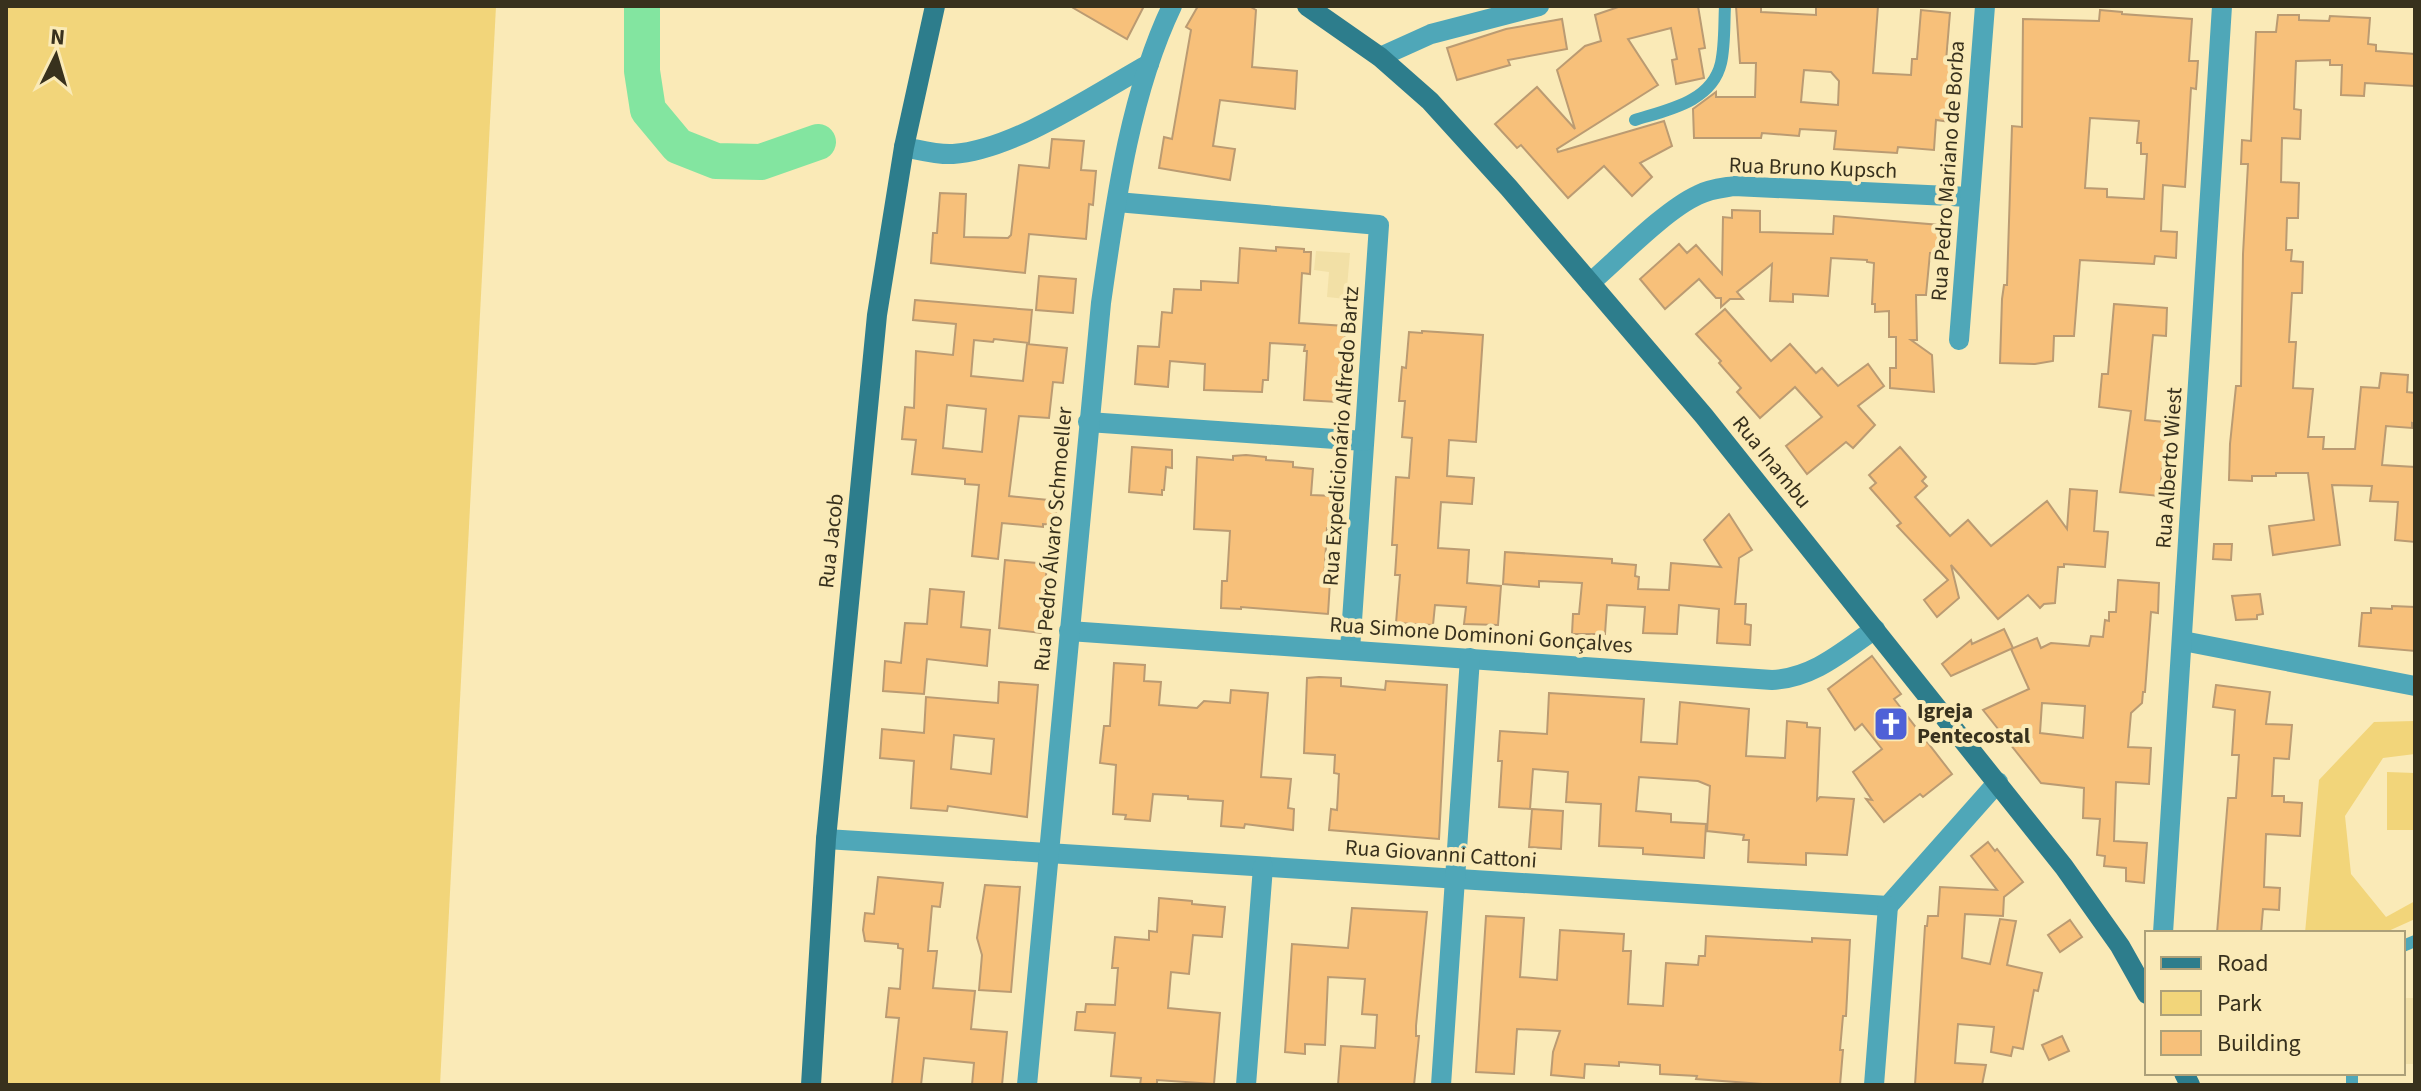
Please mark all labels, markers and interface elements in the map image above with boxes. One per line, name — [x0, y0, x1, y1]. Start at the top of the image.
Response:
north arrow — [16, 16, 96, 96]
text: N — [49, 20, 66, 54]
street label: Rua Pedro Mariano de Borba — [1923, 40, 1973, 302]
street label: Rua Bruno Kupsch — [1728, 149, 1898, 187]
street label: Rua Expedicionário Alfredo Bartz — [1315, 285, 1367, 587]
street label: Rua Alberto Wiest — [2147, 386, 2191, 550]
street label: Rua Pedro Álvaro Schmoeller — [1025, 405, 1081, 673]
street label: Rua Inambu — [1725, 409, 1819, 515]
street label: Rua Jacob — [810, 492, 852, 590]
street label: Rua Simone Dominoni Gonçalves — [1328, 608, 1634, 662]
place label: Igreja Pentecostal — [1917, 695, 2031, 752]
church icon: Igreja Pentecostal — [1872, 705, 1910, 743]
street label: Rua Giovanni Cattoni — [1344, 831, 1538, 877]
legend — [2145, 931, 2405, 1075]
text: Road — [2217, 946, 2269, 981]
text: Park — [2217, 986, 2262, 1021]
text: Building — [2217, 1026, 2301, 1061]

